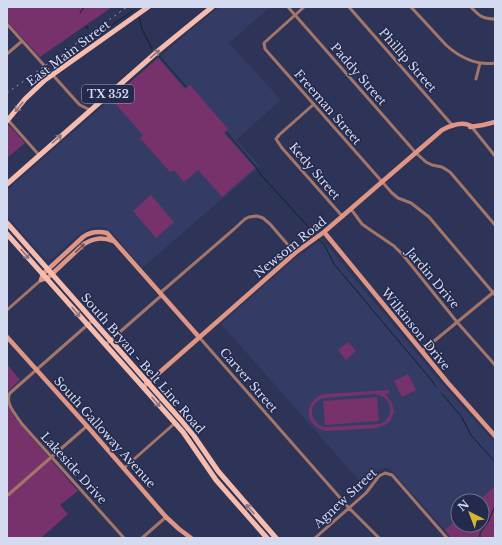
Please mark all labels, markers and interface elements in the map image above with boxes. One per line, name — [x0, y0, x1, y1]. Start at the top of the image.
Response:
street label: East Main Street — [23, 17, 113, 89]
street label: Phillip Street — [376, 25, 440, 96]
street label: Paddy Street — [328, 40, 390, 109]
one-way arrow — [150, 49, 160, 58]
street label: Freeman Street — [291, 66, 365, 148]
road number: TX 352 — [82, 85, 134, 103]
one-way arrow — [14, 101, 23, 112]
one-way arrow — [52, 134, 62, 144]
street label: Kedy Street — [286, 139, 344, 203]
street label: Newsom Road — [251, 213, 329, 281]
one-way arrow — [75, 243, 85, 253]
street label: Jardin Drive — [402, 243, 463, 312]
one-way arrow — [20, 249, 29, 259]
street label: Wilkinson Drive — [378, 284, 454, 373]
street label: South Bryan - Belt Line Road — [78, 290, 208, 436]
one-way arrow — [72, 307, 81, 318]
street label: Carver Street — [217, 345, 281, 416]
street label: South Galloway Avenue — [51, 373, 159, 491]
one-way arrow — [151, 397, 160, 407]
street label: Lakeside Drive — [38, 429, 110, 507]
street label: Agnew Street — [310, 465, 380, 532]
north arrow — [450, 493, 490, 533]
text: N — [455, 496, 472, 514]
one-way arrow — [246, 503, 255, 514]

